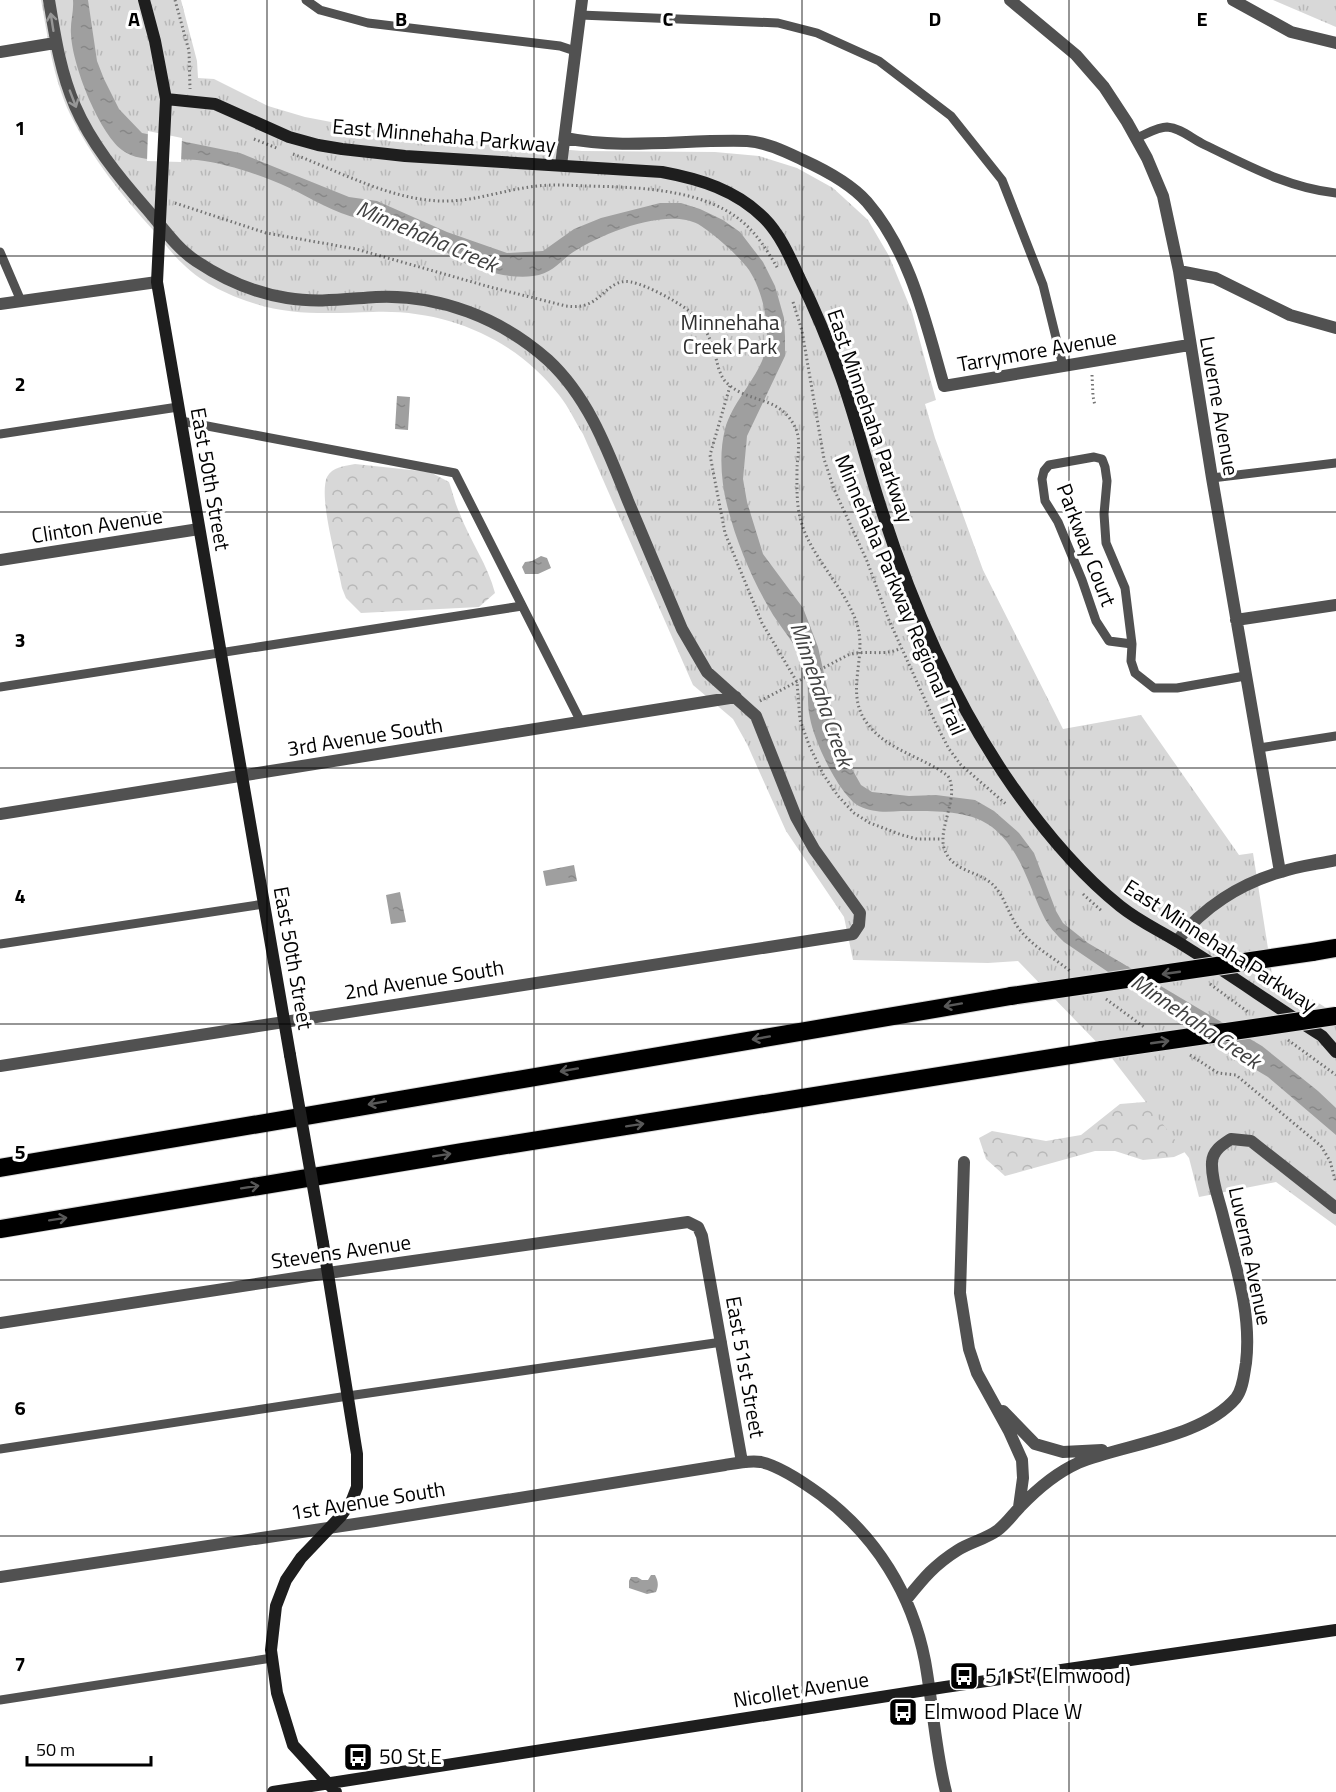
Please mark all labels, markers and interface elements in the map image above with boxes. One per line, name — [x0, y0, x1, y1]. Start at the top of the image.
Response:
text: A — [128, 3, 140, 34]
text: B — [395, 3, 407, 34]
text: C — [663, 3, 674, 34]
text: D — [929, 3, 941, 34]
text: E — [1196, 3, 1208, 34]
one-way arrow — [46, 12, 57, 32]
one-way arrow — [68, 89, 79, 108]
street label: East Minnehaha Parkway — [331, 109, 557, 161]
text: 1 — [14, 112, 26, 143]
water label: Minnehaha Creek — [351, 191, 505, 282]
street label: East Minnehaha Parkway — [819, 304, 923, 527]
park label: Minnehaha Creek Park — [681, 306, 780, 362]
street label: Tarrymore Avenue — [955, 320, 1119, 380]
street label: Luverne Avenue — [1192, 334, 1248, 478]
text: 2 — [14, 368, 26, 399]
street label: East 50th Street — [183, 405, 239, 554]
street label: Minnehaha Parkway Regional Trail — [827, 449, 975, 740]
street label: Parkway Court — [1049, 479, 1125, 611]
street label: Clinton Avenue — [29, 499, 165, 551]
water label: Minnehaha Creek — [781, 617, 863, 773]
text: 3 — [14, 624, 26, 655]
street label: 3rd Avenue South — [285, 708, 445, 764]
street label: East Minnehaha Parkway — [1118, 871, 1323, 1020]
text: 4 — [14, 880, 26, 911]
street label: East 50th Street — [266, 884, 322, 1033]
street label: 2nd Avenue South — [342, 951, 506, 1007]
water label: Minnehaha Creek — [1124, 965, 1270, 1078]
one-way arrow — [1161, 967, 1181, 978]
one-way arrow — [944, 1000, 964, 1011]
one-way arrow — [752, 1033, 771, 1044]
one-way arrow — [1150, 1036, 1170, 1047]
one-way arrow — [559, 1065, 579, 1076]
one-way arrow — [367, 1098, 387, 1109]
one-way arrow — [625, 1119, 644, 1130]
text: 5 — [14, 1136, 26, 1167]
one-way arrow — [432, 1150, 452, 1161]
one-way arrow — [240, 1182, 259, 1193]
street label: Luverne Avenue — [1221, 1183, 1281, 1328]
one-way arrow — [47, 1214, 67, 1225]
street label: Stevens Avenue — [269, 1225, 413, 1277]
street label: East 51st Street — [718, 1293, 774, 1441]
text: 6 — [14, 1392, 26, 1423]
street label: 1st Avenue South — [288, 1472, 447, 1528]
text: 7 — [14, 1648, 26, 1679]
place label: 51 St (Elmwood) — [985, 1659, 1131, 1691]
bus stop icon: 51 St (Elmwood) — [948, 1660, 980, 1692]
street label: Nicollet Avenue — [731, 1663, 871, 1716]
place label: Elmwood Place W — [924, 1695, 1082, 1727]
bus stop icon: Elmwood Place W — [887, 1696, 919, 1728]
scale bar — [27, 1729, 152, 1767]
text: 50 m — [36, 1736, 75, 1763]
place label: 50 St E — [379, 1740, 442, 1772]
bus stop icon: 50 St E — [342, 1741, 374, 1773]

